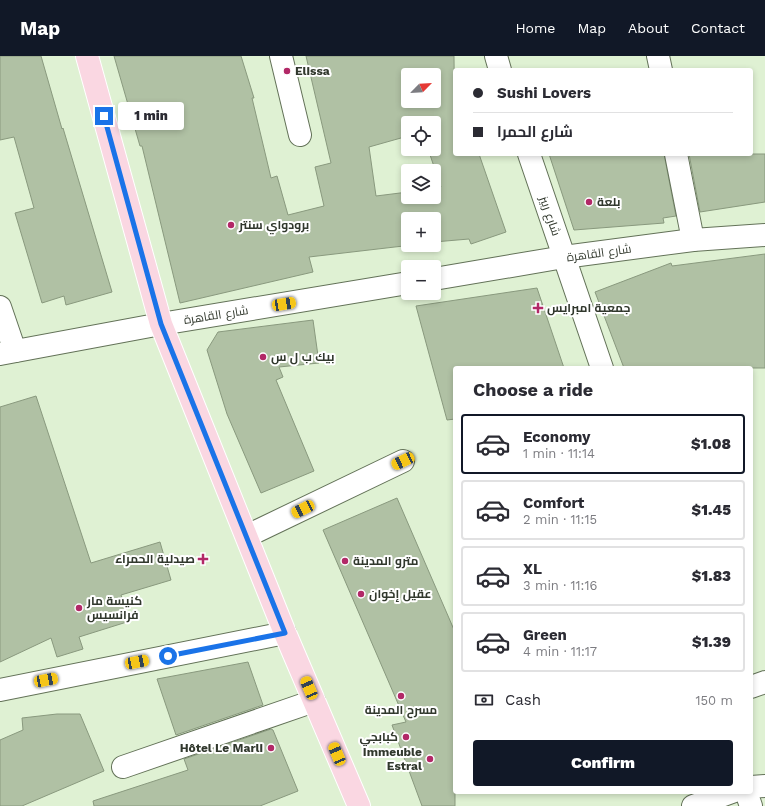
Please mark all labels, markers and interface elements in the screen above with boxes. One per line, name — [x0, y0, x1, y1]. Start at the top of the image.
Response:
text: Map — [20, 17, 60, 40]
text: Home — [515, 20, 555, 36]
text: Map — [577, 20, 606, 36]
text: About — [628, 20, 669, 36]
text: Contact — [691, 20, 745, 36]
place label: Elissa — [295, 64, 330, 78]
marker: Elissa — [282, 66, 292, 76]
north arrow — [401, 68, 441, 108]
map controls — [401, 68, 441, 300]
text: Sushi Lovers — [497, 84, 591, 102]
callout: 1 min — [118, 102, 184, 130]
route end — [95, 107, 113, 125]
text: 1 min — [134, 108, 168, 123]
button: locate — [401, 116, 441, 156]
text: شارع الحمرا — [497, 123, 573, 141]
button: layers — [401, 164, 441, 204]
street label: شارع ربيز — [535, 193, 563, 238]
place label: بلعة — [597, 195, 620, 209]
marker: بلعة — [584, 197, 594, 207]
button: + — [401, 212, 441, 252]
place label: برودواي سنتر — [238, 218, 309, 235]
marker: برودواي سنتر — [226, 220, 236, 230]
street label: شارع القاهرة — [566, 242, 632, 265]
button: − — [401, 260, 441, 300]
car — [271, 296, 297, 312]
place label: جمعية امبرايس — [547, 301, 630, 316]
marker: جمعية امبرايس — [532, 302, 544, 314]
street label: شارع القاهرة — [183, 303, 250, 328]
place label: بيك ب ل س — [271, 350, 334, 365]
marker: بيك ب ل س — [258, 352, 268, 362]
text: Choose a ride — [473, 379, 593, 400]
icon: car — [475, 426, 511, 462]
text: Economy — [523, 428, 590, 446]
text: $1.08 — [691, 435, 731, 453]
text: 1 min · 11:14 — [523, 446, 595, 461]
car — [390, 450, 416, 472]
icon: car — [475, 492, 511, 528]
text: Comfort — [523, 494, 584, 512]
car — [290, 498, 316, 520]
text: $1.45 — [692, 501, 731, 519]
text: 2 min · 11:15 — [523, 512, 597, 527]
place label: صيدلية الحمراء — [115, 552, 195, 567]
marker: صيدلية الحمراء — [198, 554, 208, 564]
place label: مترو المدينة — [353, 554, 419, 569]
marker: مترو المدينة — [340, 556, 350, 566]
icon: car — [475, 558, 511, 594]
text: XL — [523, 560, 542, 578]
text: $1.83 — [692, 567, 731, 585]
text: 3 min · 11:16 — [523, 578, 597, 593]
place label: عقيل إخوان — [369, 587, 431, 602]
marker: عقيل إخوان — [356, 589, 366, 599]
place label: كنيسة مار فرانسيس — [86, 594, 142, 623]
marker: كنيسة مار فرانسيس — [74, 603, 84, 613]
icon: car — [475, 624, 511, 660]
text: Green — [523, 626, 567, 644]
text: $1.39 — [692, 633, 731, 651]
text: 4 min · 11:17 — [523, 644, 597, 659]
route start — [159, 647, 177, 665]
car — [124, 654, 150, 670]
car — [33, 672, 59, 688]
car — [299, 675, 319, 701]
icon: cash — [473, 689, 495, 711]
marker: مسرح المدينة — [396, 691, 406, 701]
text: Cash — [505, 691, 541, 709]
text: 150 m — [695, 693, 733, 708]
place label: مسرح المدينة — [365, 703, 437, 719]
place label: كبابجي — [359, 730, 398, 747]
marker: كبابجي — [401, 732, 411, 742]
button: Confirm — [473, 740, 733, 786]
place label: Hôtel Le Marli — [180, 741, 263, 755]
car — [327, 741, 347, 767]
marker: Hôtel Le Marli — [266, 743, 276, 753]
place label: Immeuble Estral — [363, 745, 422, 773]
marker: Immeuble Estral — [425, 754, 435, 764]

